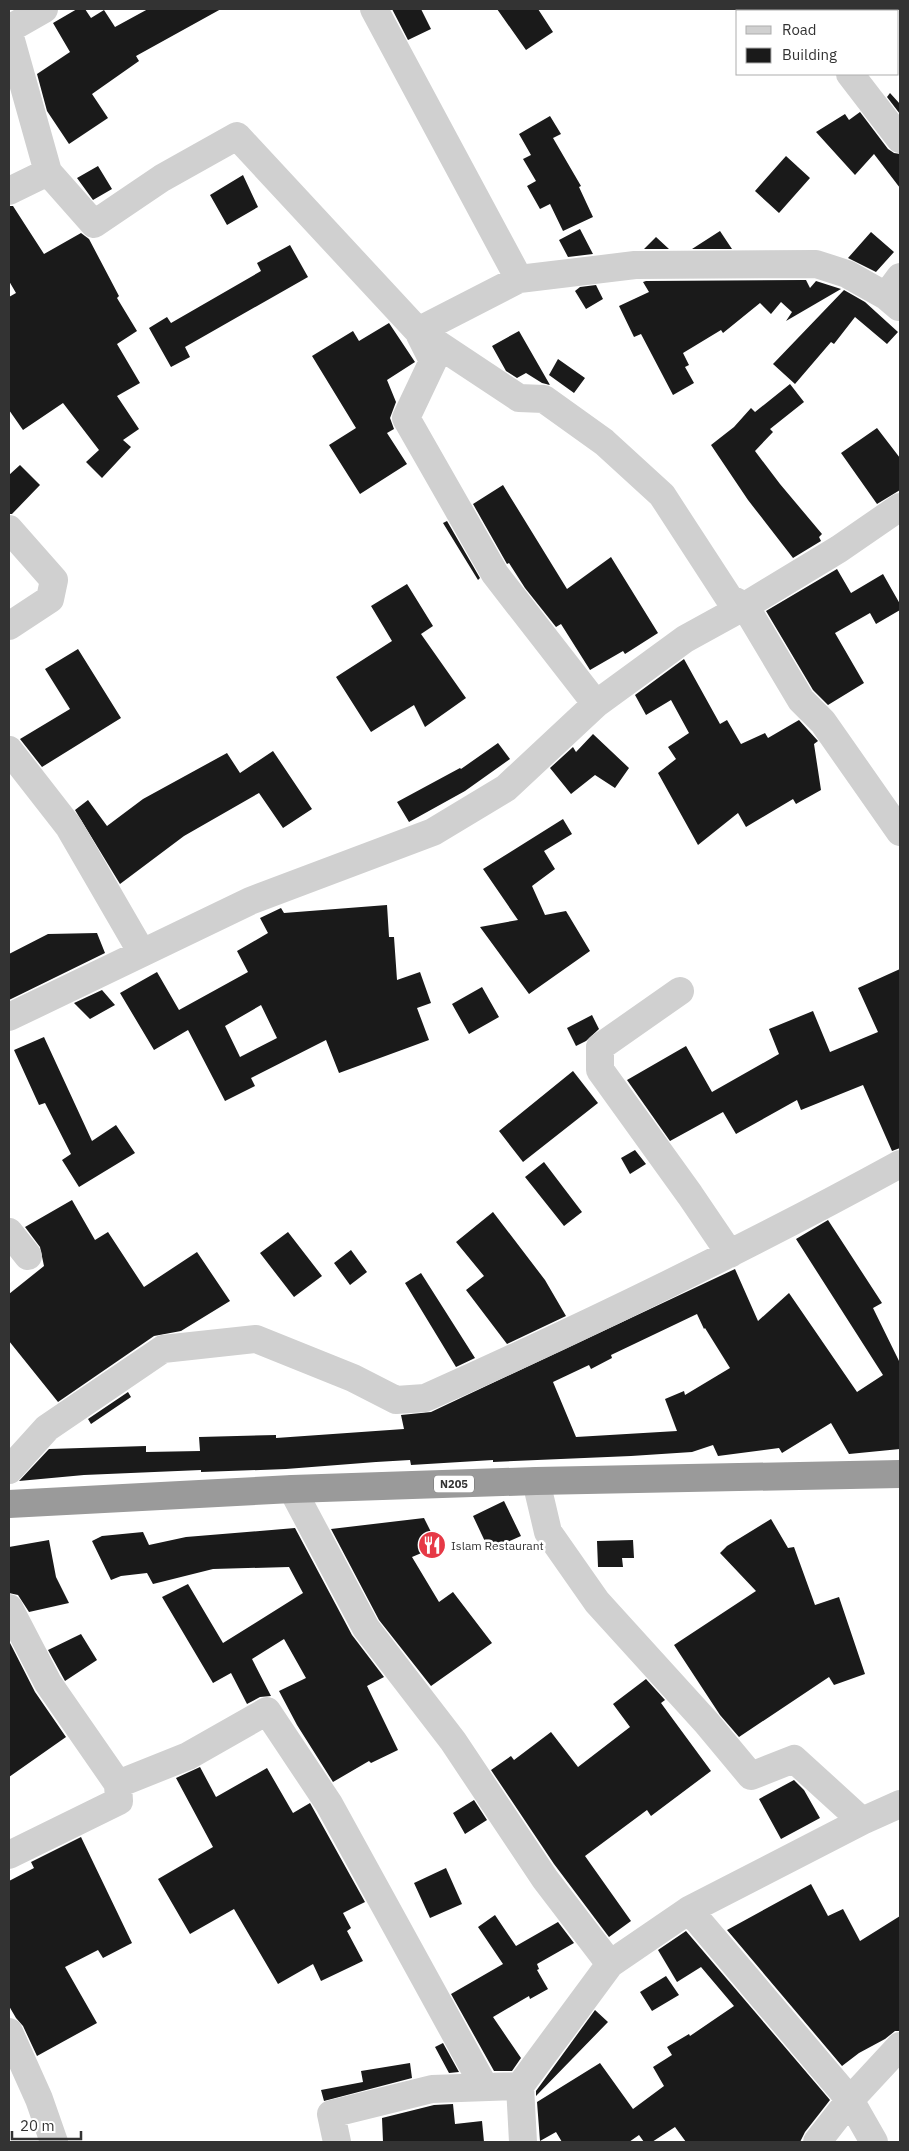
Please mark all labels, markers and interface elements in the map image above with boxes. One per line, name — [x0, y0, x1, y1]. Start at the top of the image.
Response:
legend — [736, 10, 899, 75]
text: Road — [782, 20, 817, 39]
text: Building — [782, 45, 837, 64]
road number: N205 — [434, 1476, 474, 1492]
restaurant icon: Islam Restaurant — [417, 1530, 447, 1560]
place label: Islam Restaurant — [451, 1538, 544, 1553]
scale bar — [12, 2108, 81, 2140]
text: 20 m — [20, 2116, 55, 2135]

